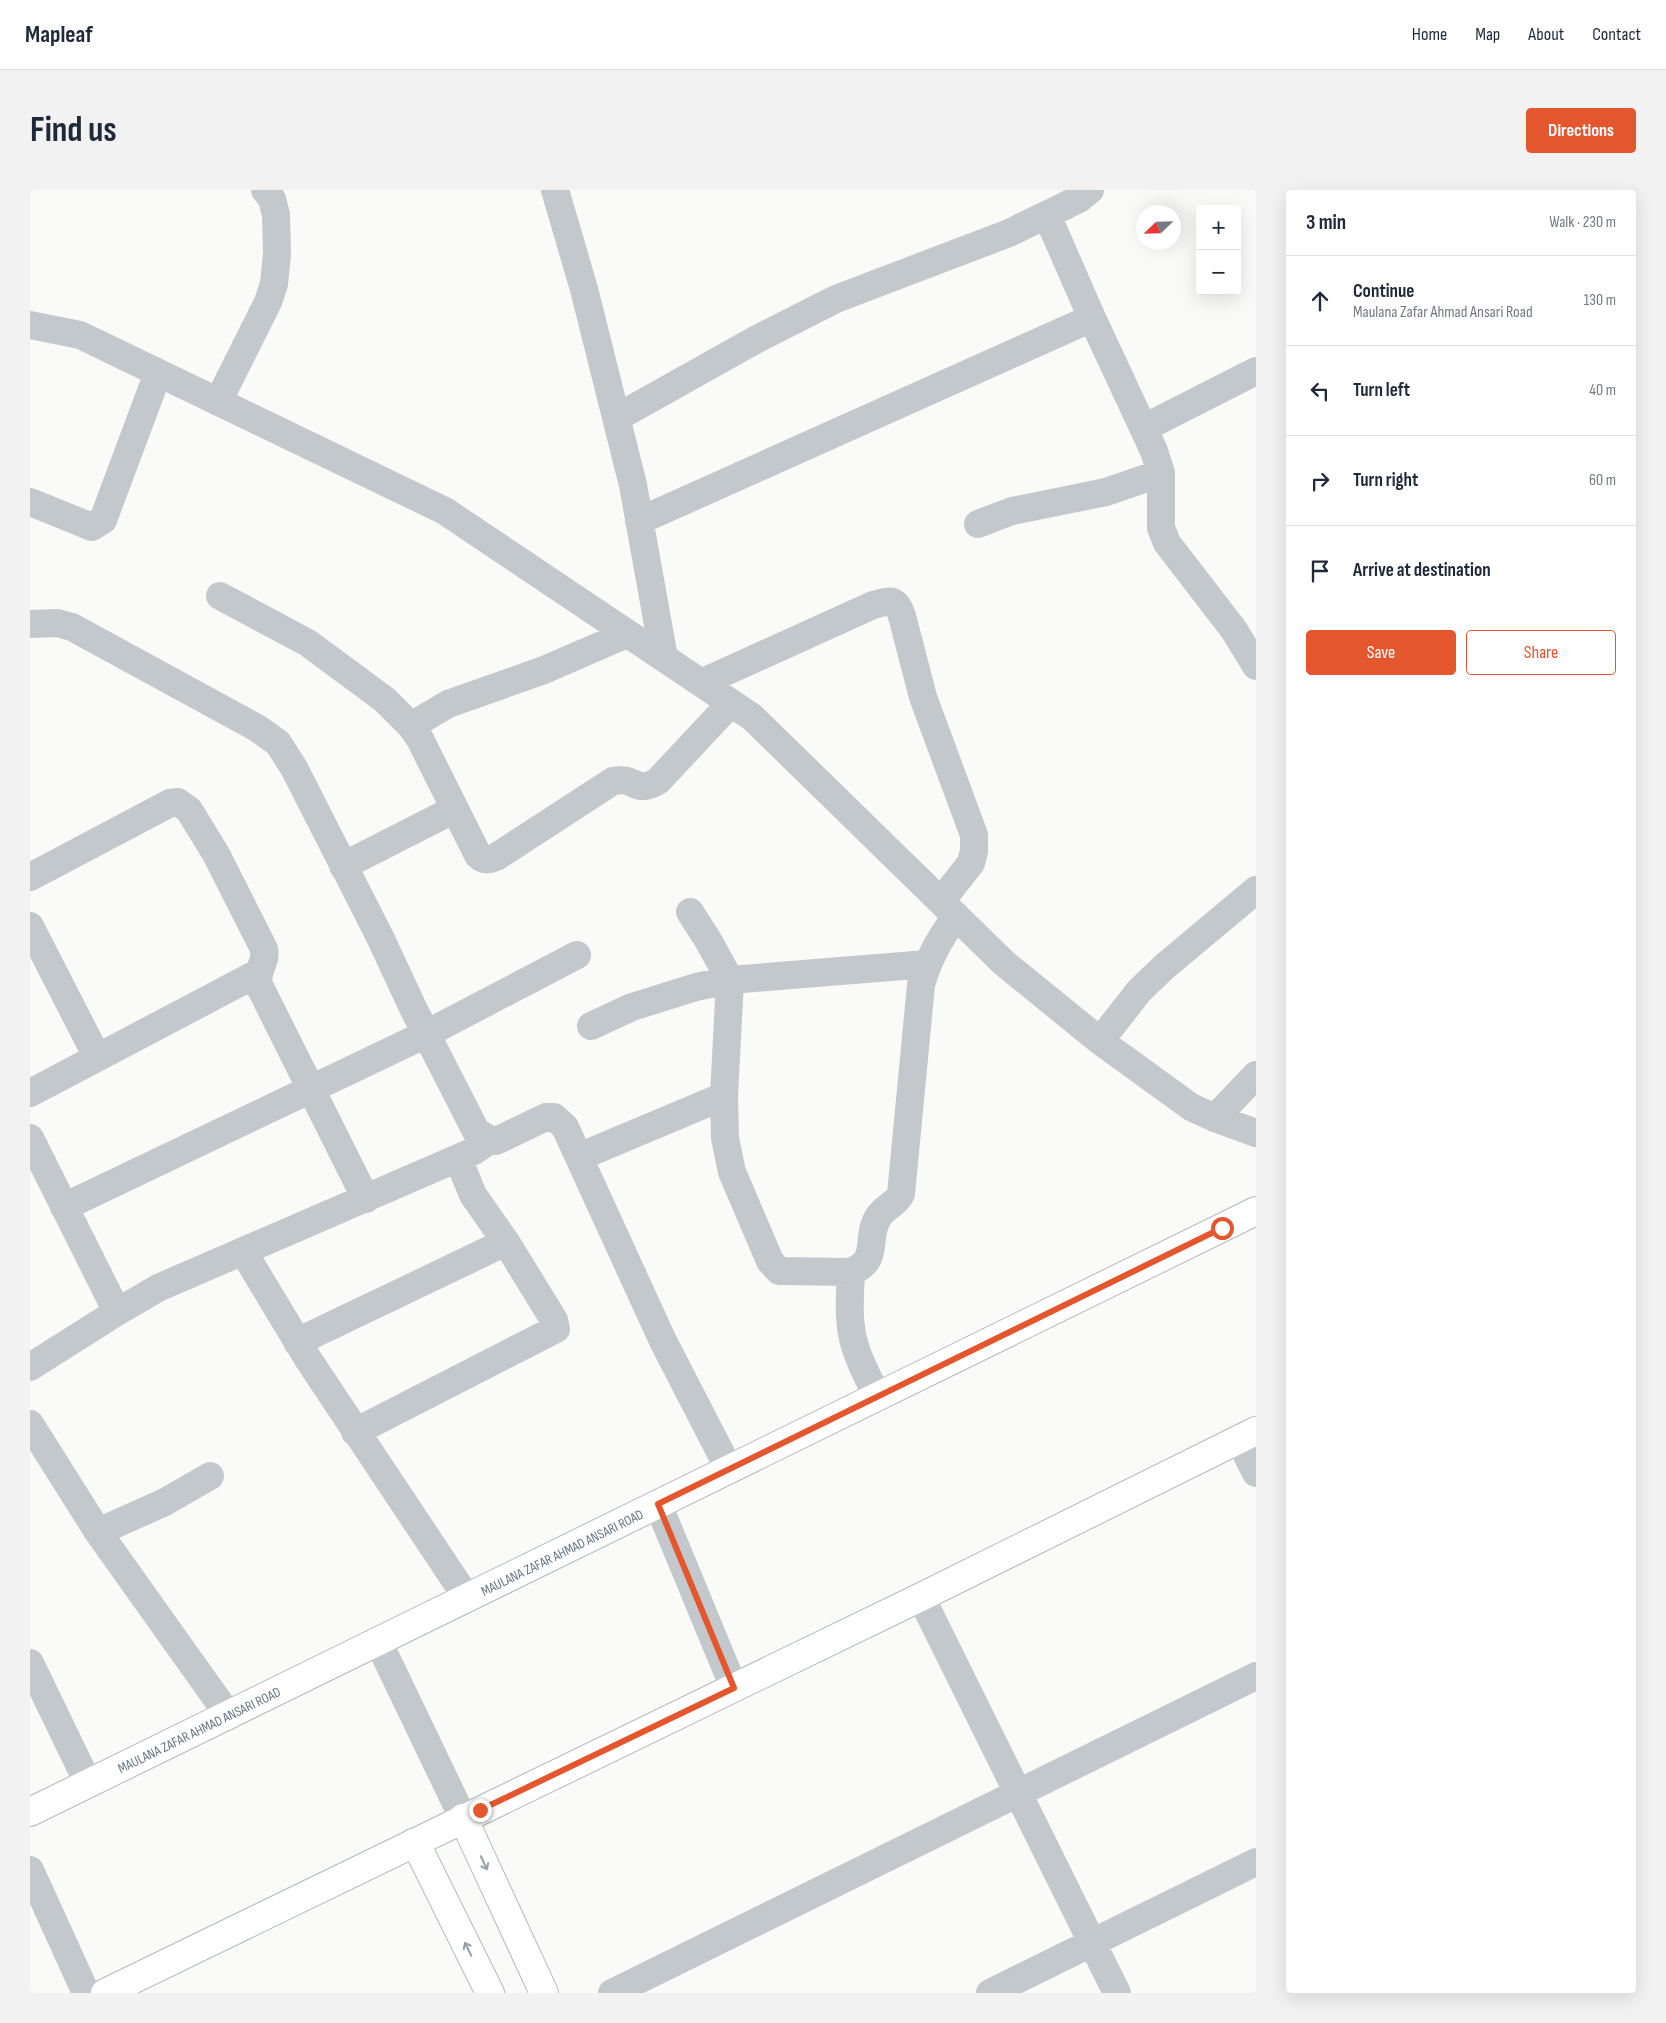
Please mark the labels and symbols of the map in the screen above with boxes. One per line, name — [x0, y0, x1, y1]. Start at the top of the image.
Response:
north arrow — [1136, 205, 1181, 250]
route start — [1211, 1217, 1234, 1240]
street label: MAULANA ZAFAR AHMAD ANSARI ROAD — [478, 1506, 646, 1600]
street label: MAULANA ZAFAR AHMAD ANSARI ROAD — [115, 1683, 284, 1777]
route end — [469, 1799, 492, 1822]
one-way arrow — [479, 1855, 489, 1870]
one-way arrow — [463, 1942, 472, 1957]

